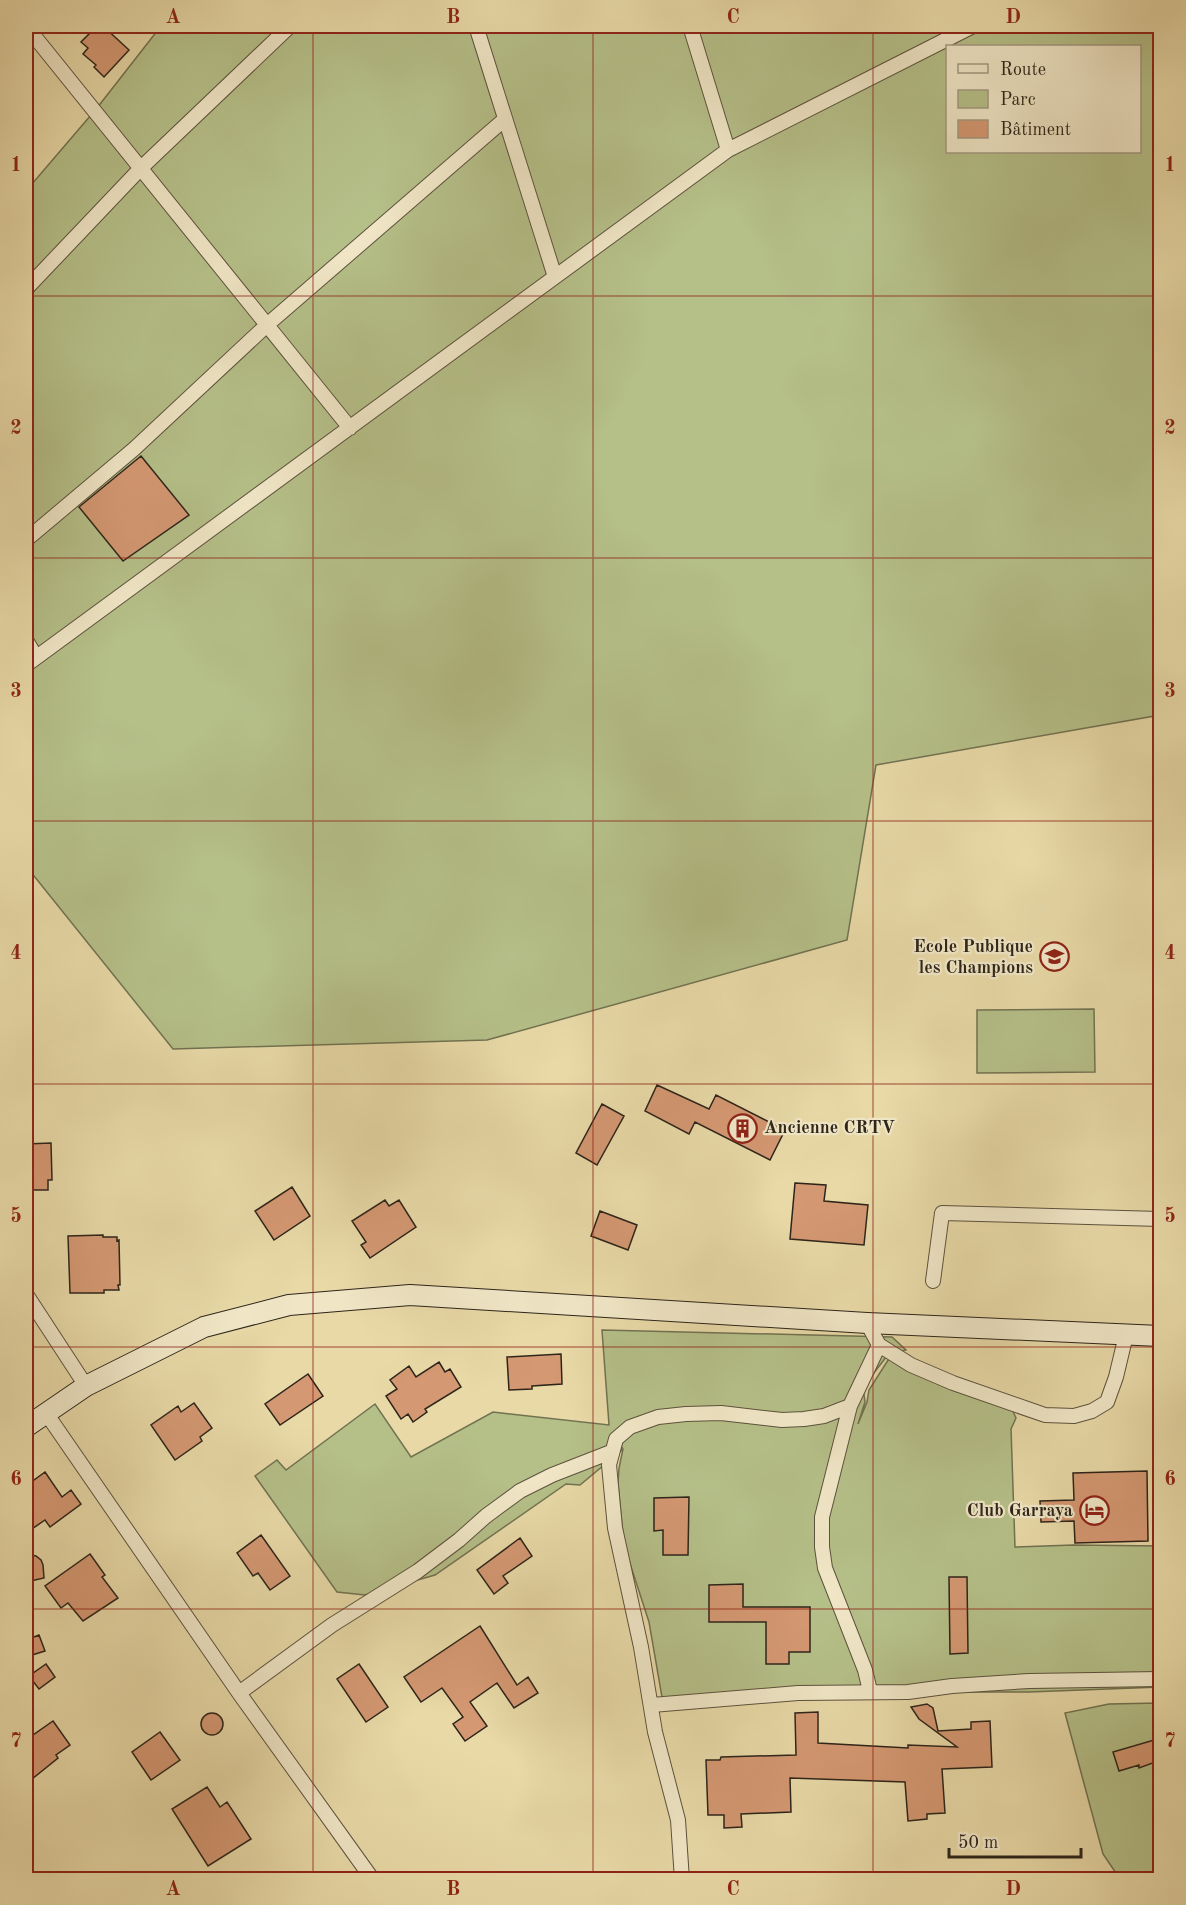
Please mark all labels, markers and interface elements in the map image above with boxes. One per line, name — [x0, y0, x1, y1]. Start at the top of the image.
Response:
text: A — [165, 8, 181, 28]
text: B — [446, 8, 460, 28]
text: C — [726, 8, 740, 28]
text: D — [1005, 8, 1021, 28]
legend — [946, 45, 1141, 153]
text: Route — [1000, 61, 1046, 79]
text: Parc — [1000, 91, 1036, 109]
text: Bâtiment — [1000, 121, 1071, 139]
text: 1 — [10, 156, 22, 176]
text: 1 — [1164, 156, 1176, 176]
text: 2 — [10, 419, 22, 439]
text: 2 — [1164, 419, 1176, 439]
text: 3 — [10, 682, 22, 702]
text: 3 — [1164, 682, 1176, 702]
place label: Ecole Publique les Champions — [913, 938, 1033, 977]
school or university icon: Ecole Publique les Champions — [1038, 941, 1070, 973]
text: 4 — [10, 944, 22, 964]
text: 4 — [1164, 944, 1176, 964]
building icon: Ancienne CRTV — [727, 1112, 759, 1144]
place label: Ancienne CRTV — [764, 1119, 895, 1137]
text: 5 — [10, 1206, 22, 1227]
text: 5 — [1164, 1206, 1176, 1227]
text: 6 — [10, 1470, 22, 1490]
text: 6 — [1164, 1470, 1176, 1490]
hotel icon: Club Garraya — [1078, 1495, 1110, 1527]
place label: Club Garraya — [967, 1502, 1073, 1520]
text: 7 — [10, 1732, 22, 1752]
text: 7 — [1164, 1732, 1176, 1752]
scale bar — [949, 1821, 1081, 1859]
text: 50 m — [958, 1834, 998, 1852]
text: A — [165, 1880, 181, 1900]
text: B — [446, 1880, 460, 1900]
text: C — [726, 1880, 740, 1900]
text: D — [1005, 1880, 1021, 1900]

